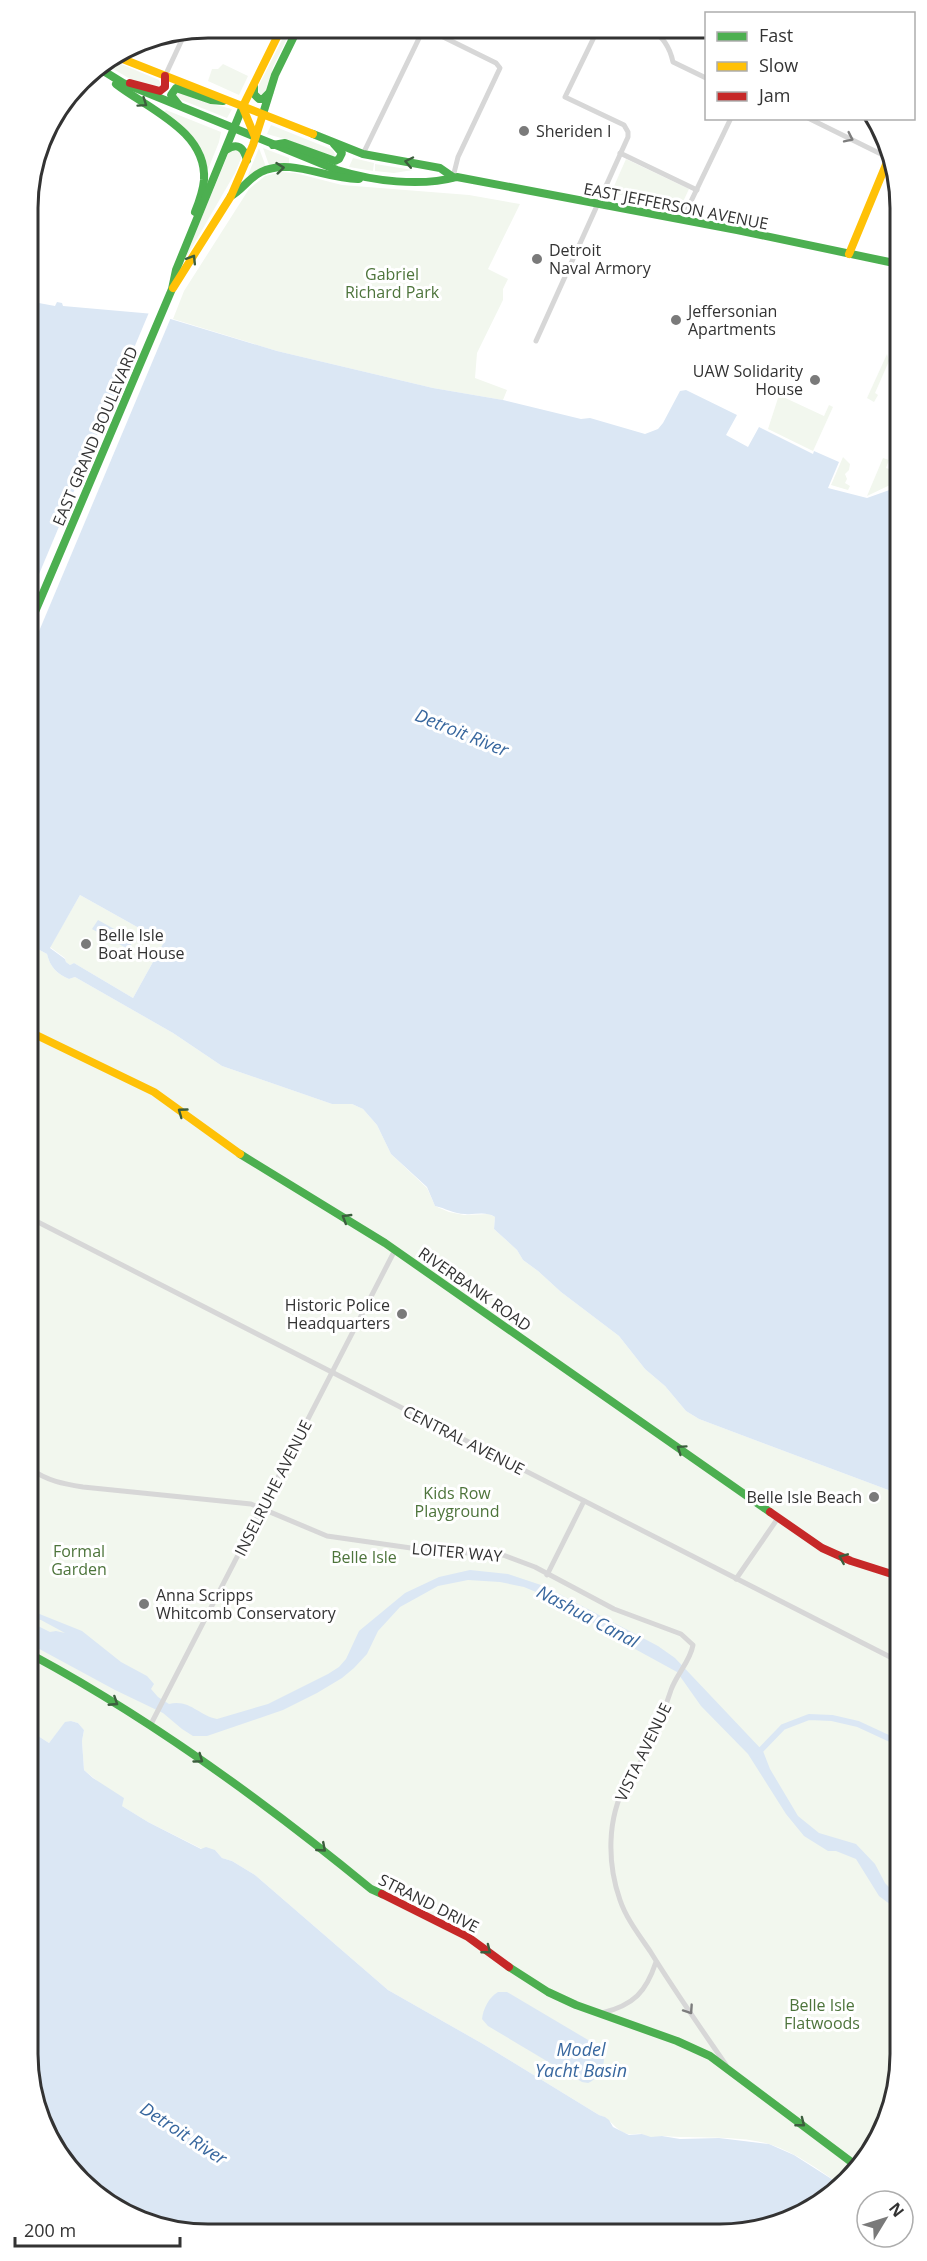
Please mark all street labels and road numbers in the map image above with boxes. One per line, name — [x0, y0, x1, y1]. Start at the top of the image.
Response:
street label: EAST JEFFERSON AVENUE — [582, 177, 770, 235]
street label: EAST GRAND BOULEVARD — [47, 343, 143, 529]
street label: RIVERBANK ROAD — [414, 1242, 536, 1336]
street label: CENTRAL AVENUE — [400, 1400, 528, 1480]
street label: INSELRUHE AVENUE — [229, 1416, 317, 1560]
street label: LOITER WAY — [411, 1537, 503, 1567]
street label: VISTA AVENUE — [610, 1699, 676, 1805]
street label: STRAND DRIVE — [375, 1868, 483, 1938]

